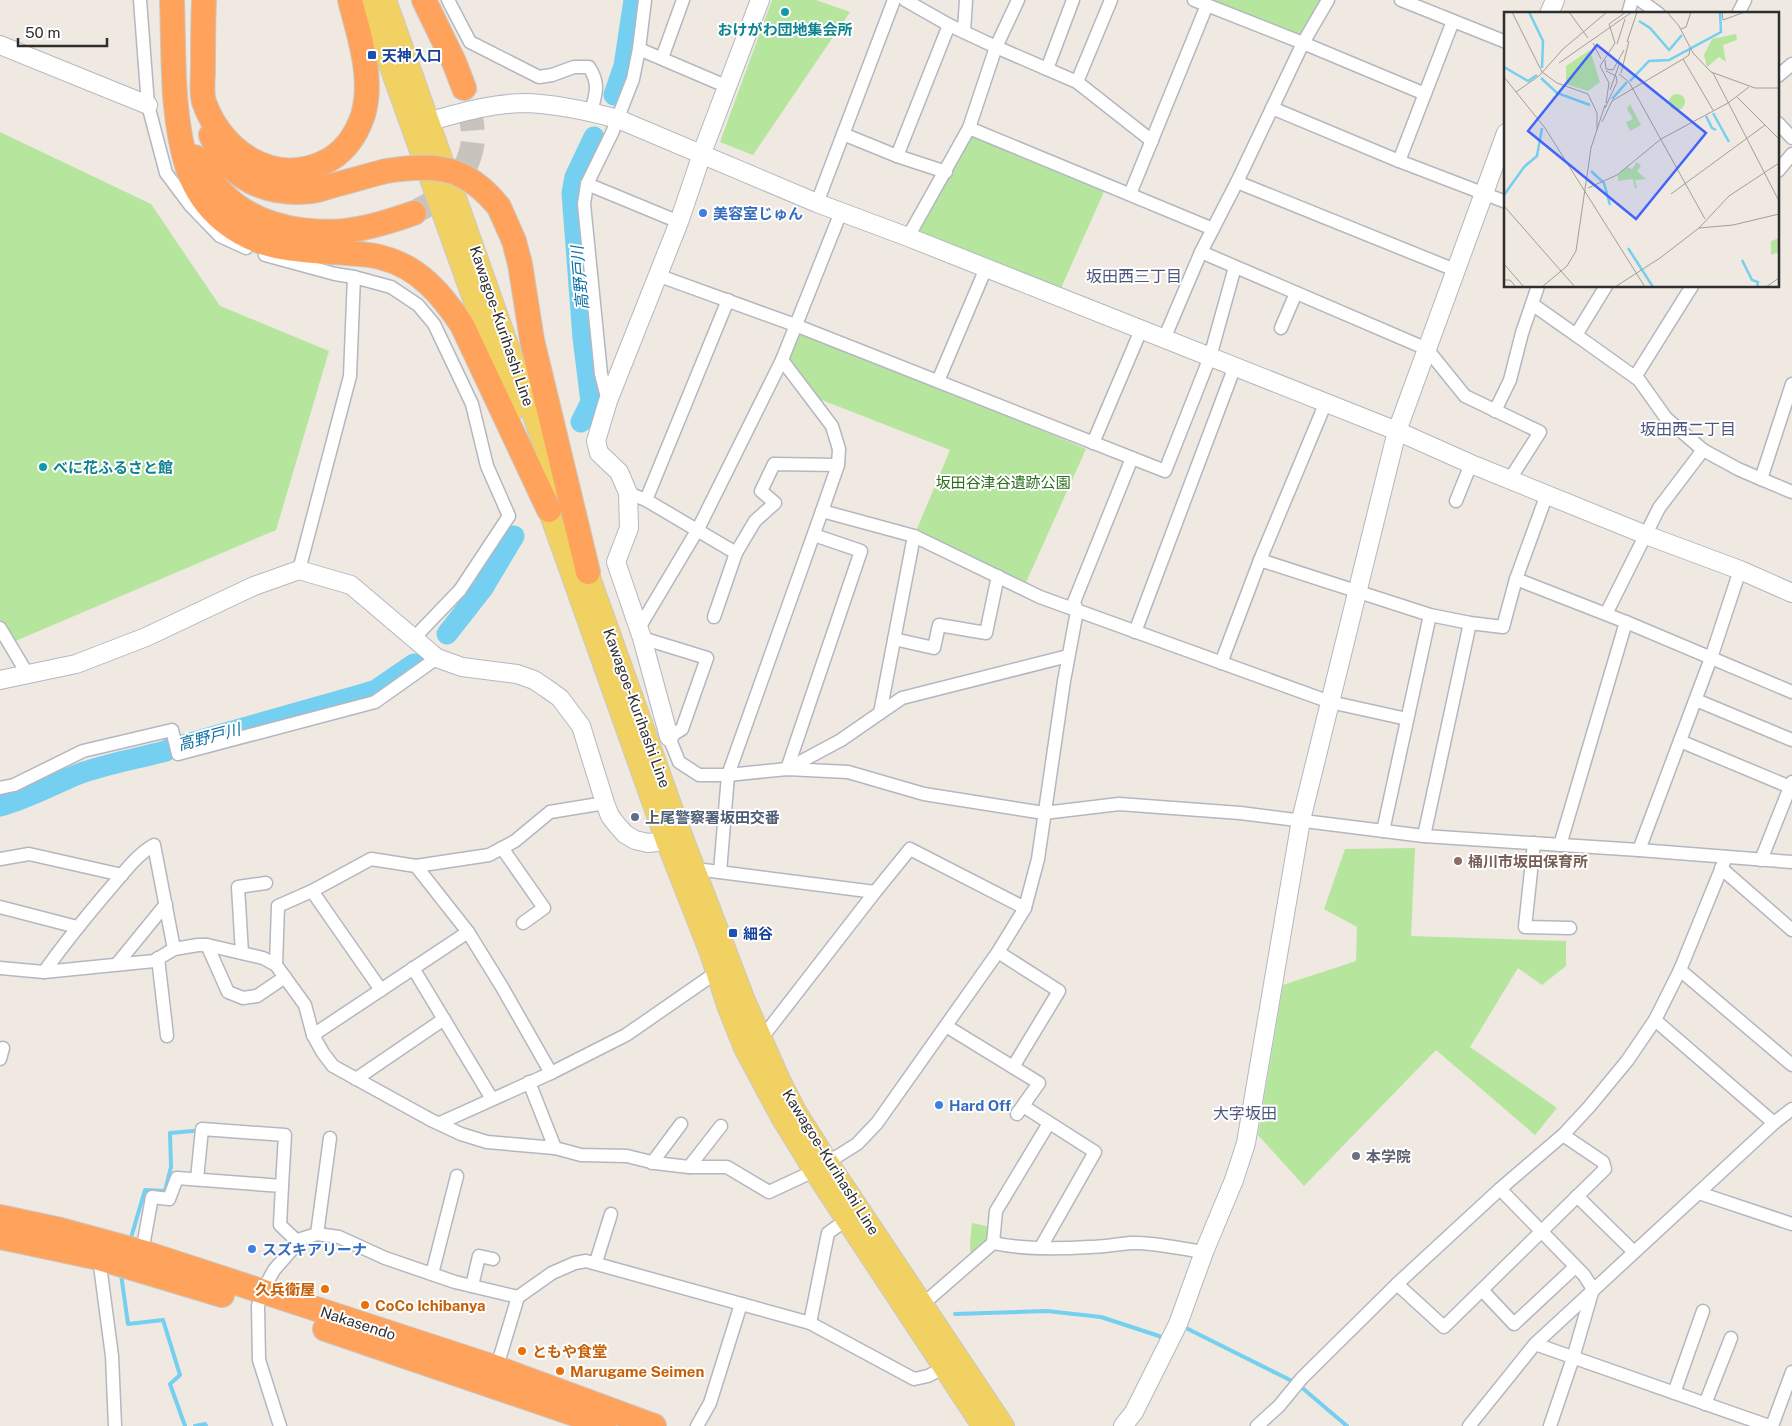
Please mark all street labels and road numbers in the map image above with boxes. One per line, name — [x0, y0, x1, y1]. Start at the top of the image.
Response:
street label: Kawagoe-Kurihashi Line — [467, 244, 537, 408]
street label: Kawagoe-Kurihashi Line — [600, 626, 674, 790]
street label: Kawagoe-Kurihashi Line — [779, 1086, 883, 1238]
street label: Nakasendo — [318, 1303, 398, 1343]

